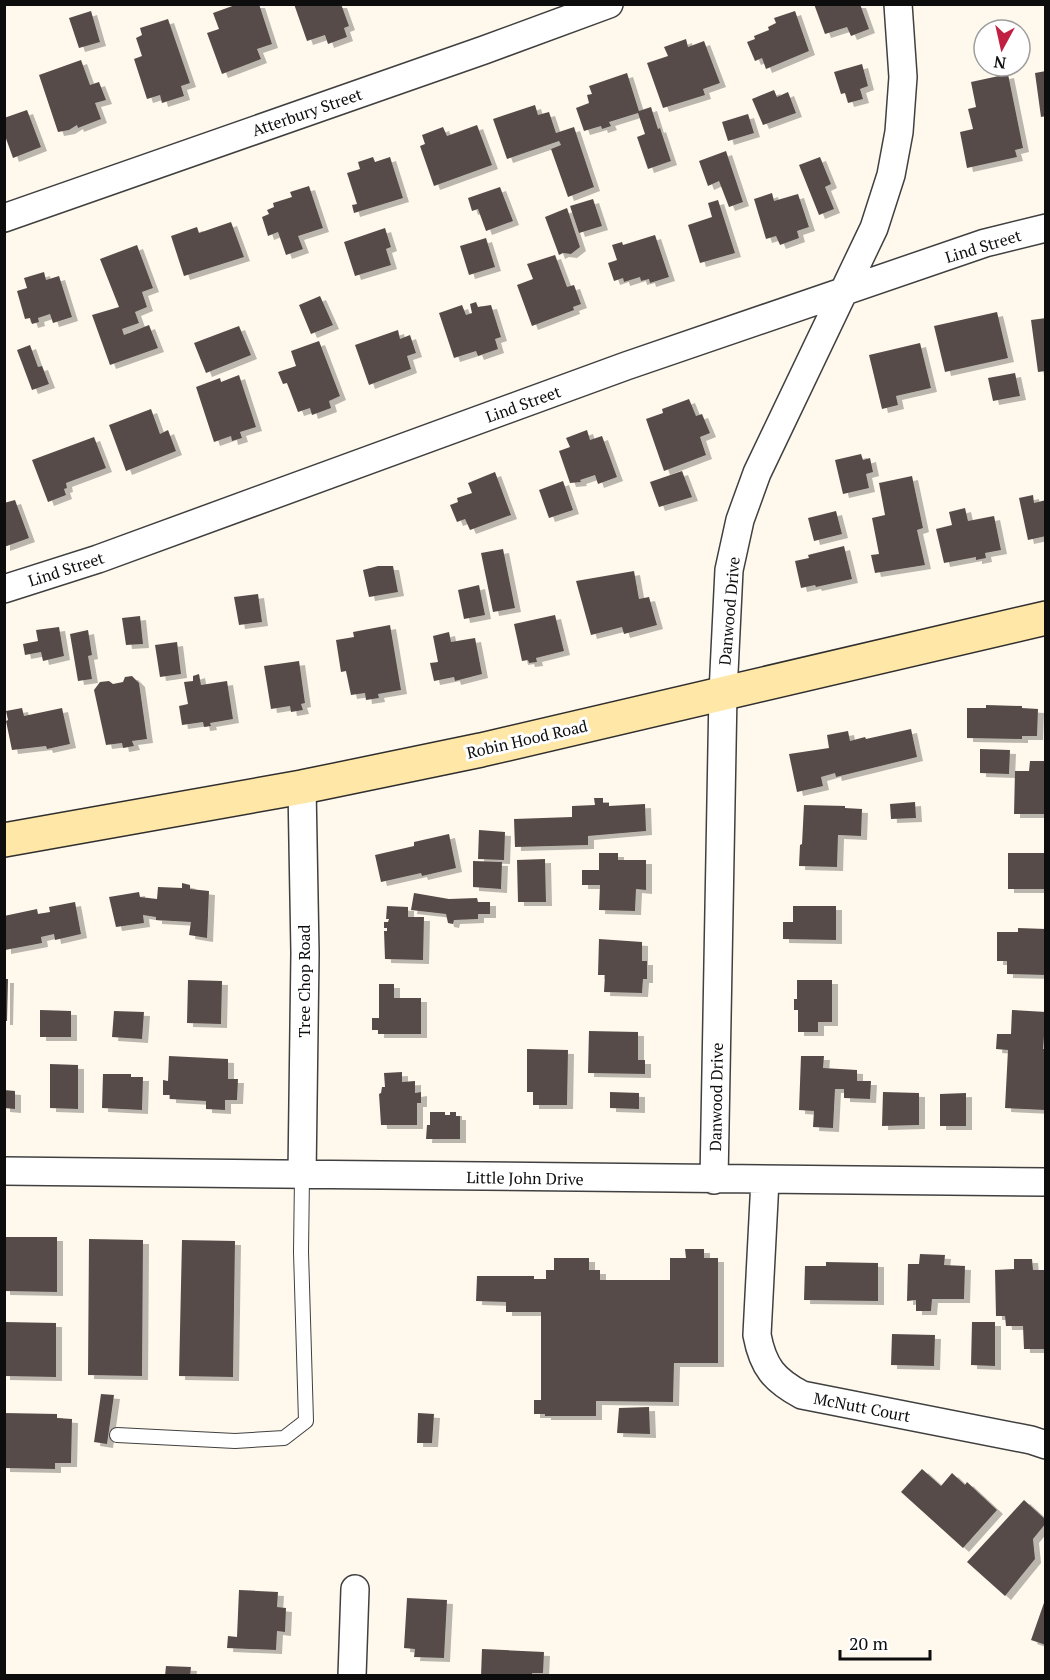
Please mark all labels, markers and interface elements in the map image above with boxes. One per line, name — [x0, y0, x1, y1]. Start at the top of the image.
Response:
north arrow — [972, 18, 1032, 78]
text: N — [992, 51, 1007, 75]
street label: Atterbury Street — [249, 83, 365, 141]
street label: Lind Street — [942, 224, 1024, 268]
street label: Lind Street — [482, 380, 564, 428]
street label: Lind Street — [25, 546, 107, 592]
street label: Danwood Drive — [713, 556, 745, 666]
street label: Robin Hood Road — [464, 714, 590, 764]
street label: Tree Chop Road — [293, 925, 315, 1037]
street label: Danwood Drive — [704, 1042, 728, 1152]
street label: Little John Drive — [466, 1166, 584, 1190]
street label: McNutt Court — [812, 1387, 912, 1427]
scale bar — [840, 1623, 930, 1661]
text: 20 m — [849, 1631, 889, 1655]

